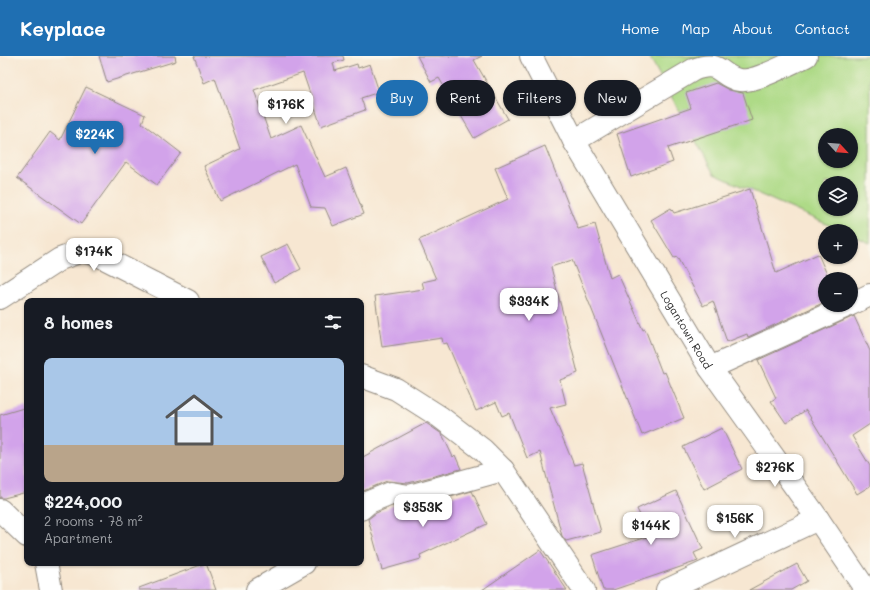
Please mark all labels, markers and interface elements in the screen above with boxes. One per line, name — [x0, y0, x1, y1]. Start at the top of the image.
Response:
text: Keyplace — [20, 16, 106, 41]
text: Home — [621, 19, 659, 38]
text: Map — [681, 19, 710, 38]
text: About — [732, 19, 773, 38]
text: Contact — [795, 19, 850, 38]
chip: Buy — [376, 80, 428, 116]
chip: Rent — [436, 80, 495, 116]
chip: Filters — [503, 80, 576, 116]
chip: New — [584, 80, 641, 116]
pin: $176K — [258, 91, 314, 125]
text: $176K — [267, 95, 305, 112]
pin: $224K — [67, 121, 123, 155]
text: $224K — [75, 125, 115, 142]
north arrow — [818, 128, 858, 168]
map controls — [818, 128, 858, 312]
button: layers — [818, 176, 858, 216]
button: + — [818, 224, 858, 264]
pin: $174K — [66, 238, 122, 272]
text: $174K — [75, 242, 113, 259]
button: − — [818, 272, 858, 312]
pin: $334K — [501, 288, 557, 322]
street label: Logantown Road — [658, 288, 716, 371]
text: $334K — [509, 292, 549, 309]
text: 8 homes — [44, 311, 113, 333]
icon: filters — [322, 311, 344, 333]
icon: home — [158, 384, 230, 456]
pin: $276K — [747, 454, 803, 488]
text: $276K — [756, 458, 794, 475]
text: $224,000 — [44, 490, 122, 512]
pin: $353K — [395, 494, 451, 528]
text: $353K — [403, 498, 443, 515]
pin: $156K — [707, 505, 763, 539]
text: $156K — [716, 509, 754, 526]
text: 2 rooms · 78 m² — [44, 512, 143, 529]
pin: $144K — [623, 512, 679, 546]
text: $144K — [632, 516, 670, 533]
text: Apartment — [44, 529, 113, 546]

